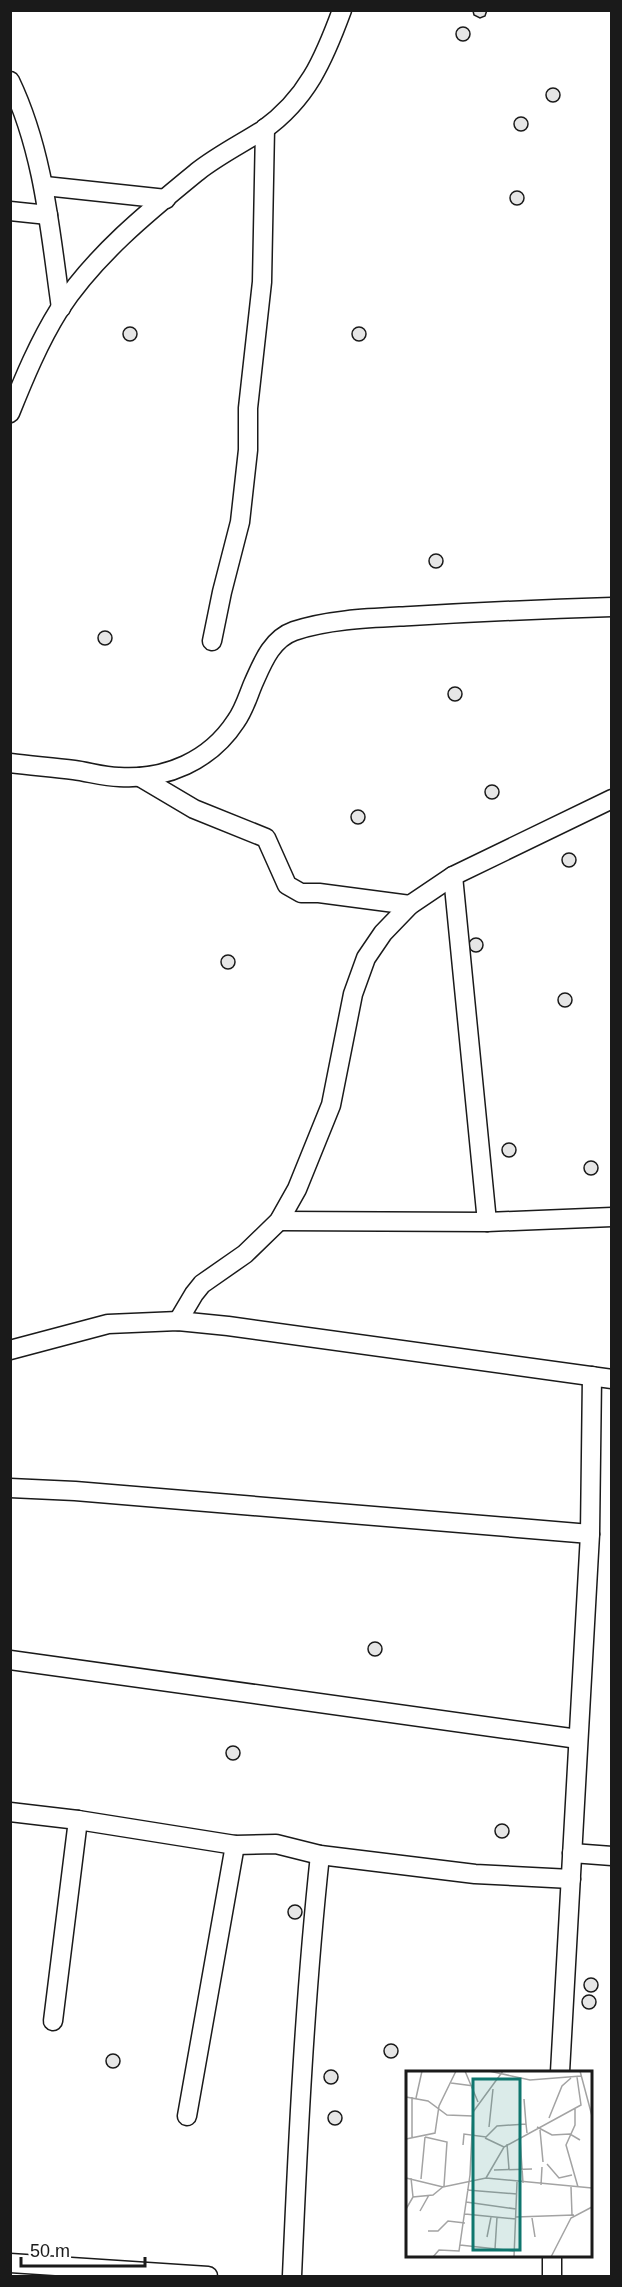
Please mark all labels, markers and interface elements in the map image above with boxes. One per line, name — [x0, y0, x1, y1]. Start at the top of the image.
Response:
inset map — [406, 2071, 592, 2257]
scale bar — [21, 2230, 146, 2268]
text: 50 m — [30, 2241, 70, 2261]

